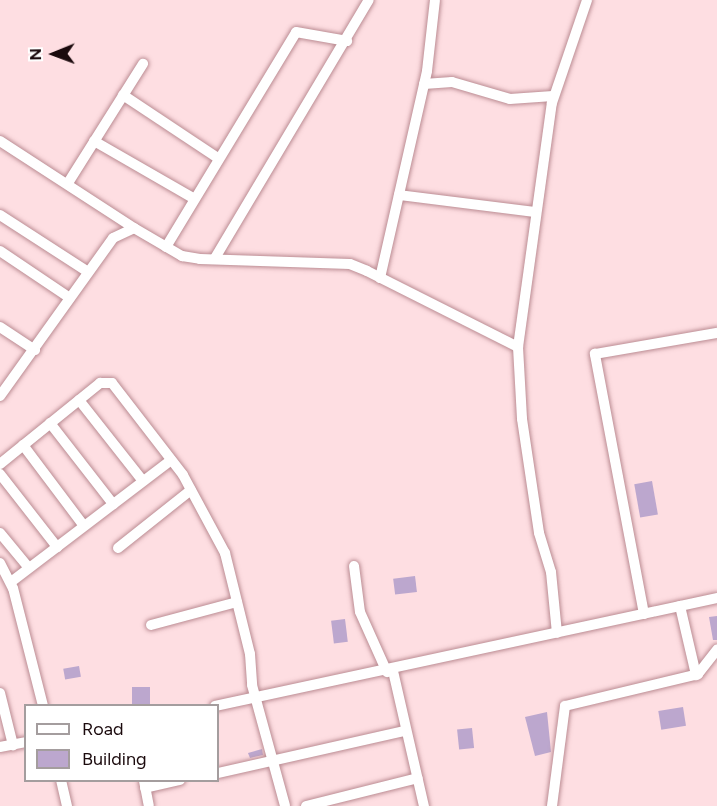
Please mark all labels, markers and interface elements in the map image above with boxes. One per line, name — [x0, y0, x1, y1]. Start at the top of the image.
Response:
north arrow — [24, 24, 84, 84]
text: N — [26, 48, 45, 61]
legend — [24, 704, 219, 782]
text: Road — [82, 718, 123, 740]
text: Building — [82, 748, 147, 770]

